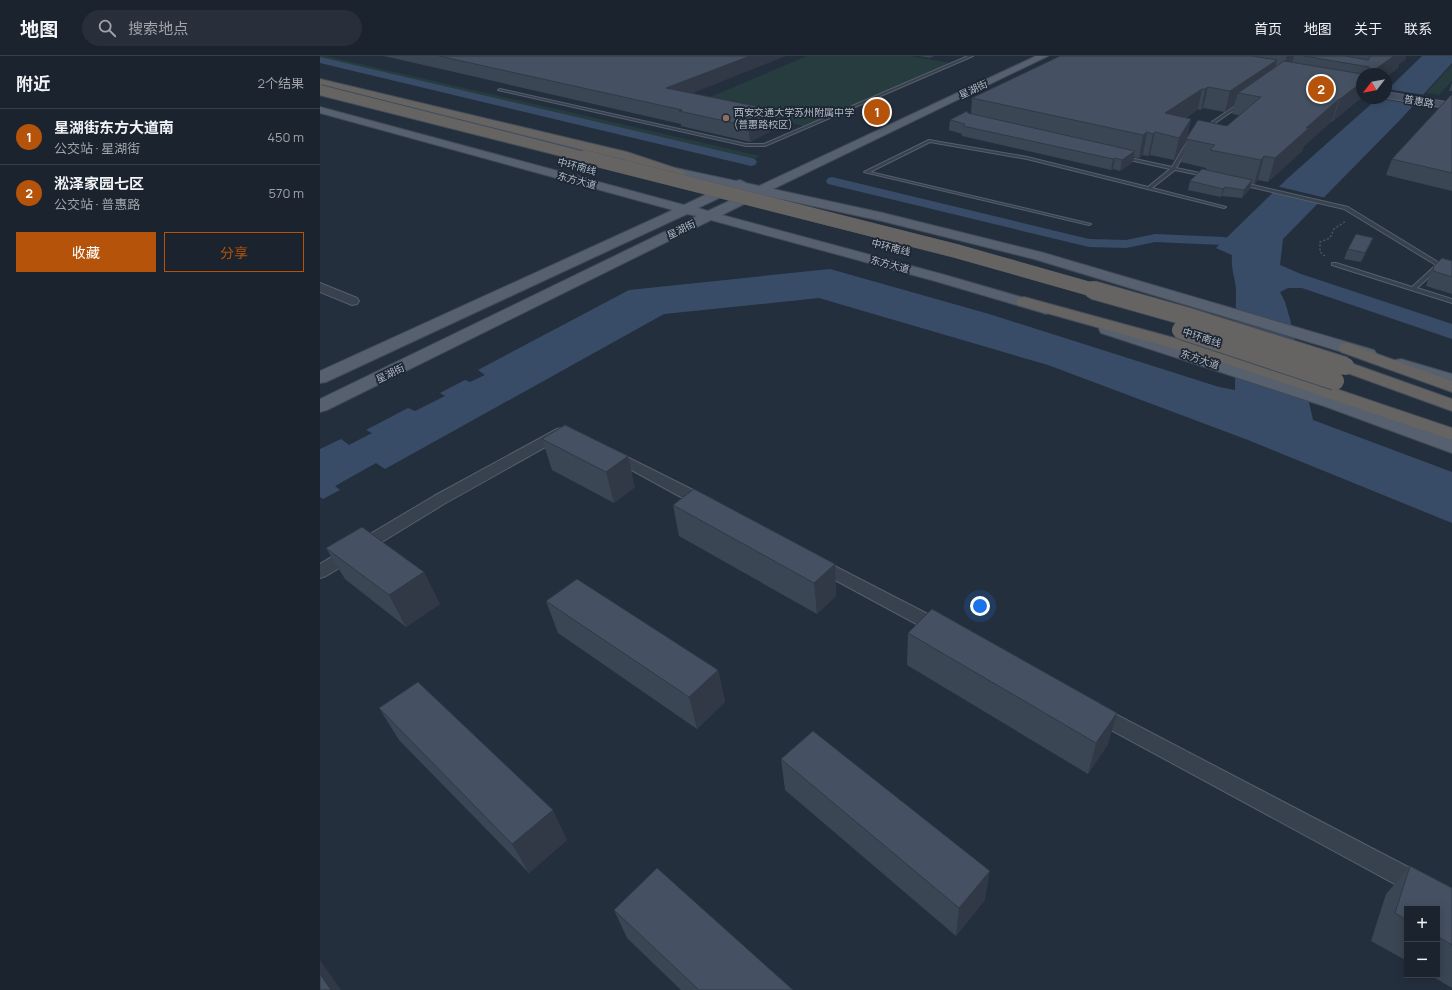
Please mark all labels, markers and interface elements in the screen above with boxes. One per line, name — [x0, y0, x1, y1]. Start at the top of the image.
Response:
search box — [82, 10, 362, 46]
text: 地图 — [20, 16, 58, 42]
icon: search — [96, 17, 118, 39]
text: 搜索地点 — [128, 18, 188, 39]
text: 首页 — [1254, 19, 1282, 38]
text: 地图 — [1304, 19, 1332, 38]
text: 关于 — [1354, 19, 1382, 38]
text: 联系 — [1404, 19, 1432, 38]
north arrow — [1356, 68, 1392, 104]
text: 附近 — [16, 72, 50, 95]
text: 2个结果 — [258, 74, 304, 92]
pin: 2 — [1308, 74, 1334, 104]
street label: 星湖街 — [956, 76, 990, 102]
street label: 普惠路 — [1403, 92, 1435, 110]
pin: 1 — [864, 97, 890, 127]
place label: 西安交通大学苏州附属中学 (普惠路校区) — [734, 105, 854, 131]
marker: 西安交通大学苏州附属中学 (普惠路校区) — [721, 113, 731, 123]
text: 星湖街东方大道南 — [54, 117, 174, 138]
text: 1 — [26, 128, 32, 146]
text: 450 m — [267, 128, 304, 146]
text: 公交站 · 星湖街 — [54, 139, 140, 157]
street label: 中环南线 — [556, 154, 598, 178]
street label: 东方大道 — [556, 168, 598, 192]
text: 淞泽家园七区 — [54, 173, 144, 194]
text: 2 — [25, 184, 33, 202]
text: 570 m — [268, 184, 304, 202]
text: 公交站 · 普惠路 — [54, 195, 140, 213]
street label: 星湖街 — [664, 216, 698, 242]
button: 收藏 — [16, 232, 156, 272]
button: 分享 — [164, 232, 304, 272]
street label: 中环南线 — [870, 235, 912, 259]
street label: 东方大道 — [869, 252, 911, 276]
street label: 中环南线 — [1181, 324, 1223, 350]
street label: 东方大道 — [1179, 346, 1221, 372]
street label: 星湖街 — [373, 360, 407, 386]
your location — [970, 596, 990, 616]
map controls — [1404, 906, 1440, 978]
button: + — [1404, 906, 1440, 942]
button: − — [1404, 942, 1440, 978]

